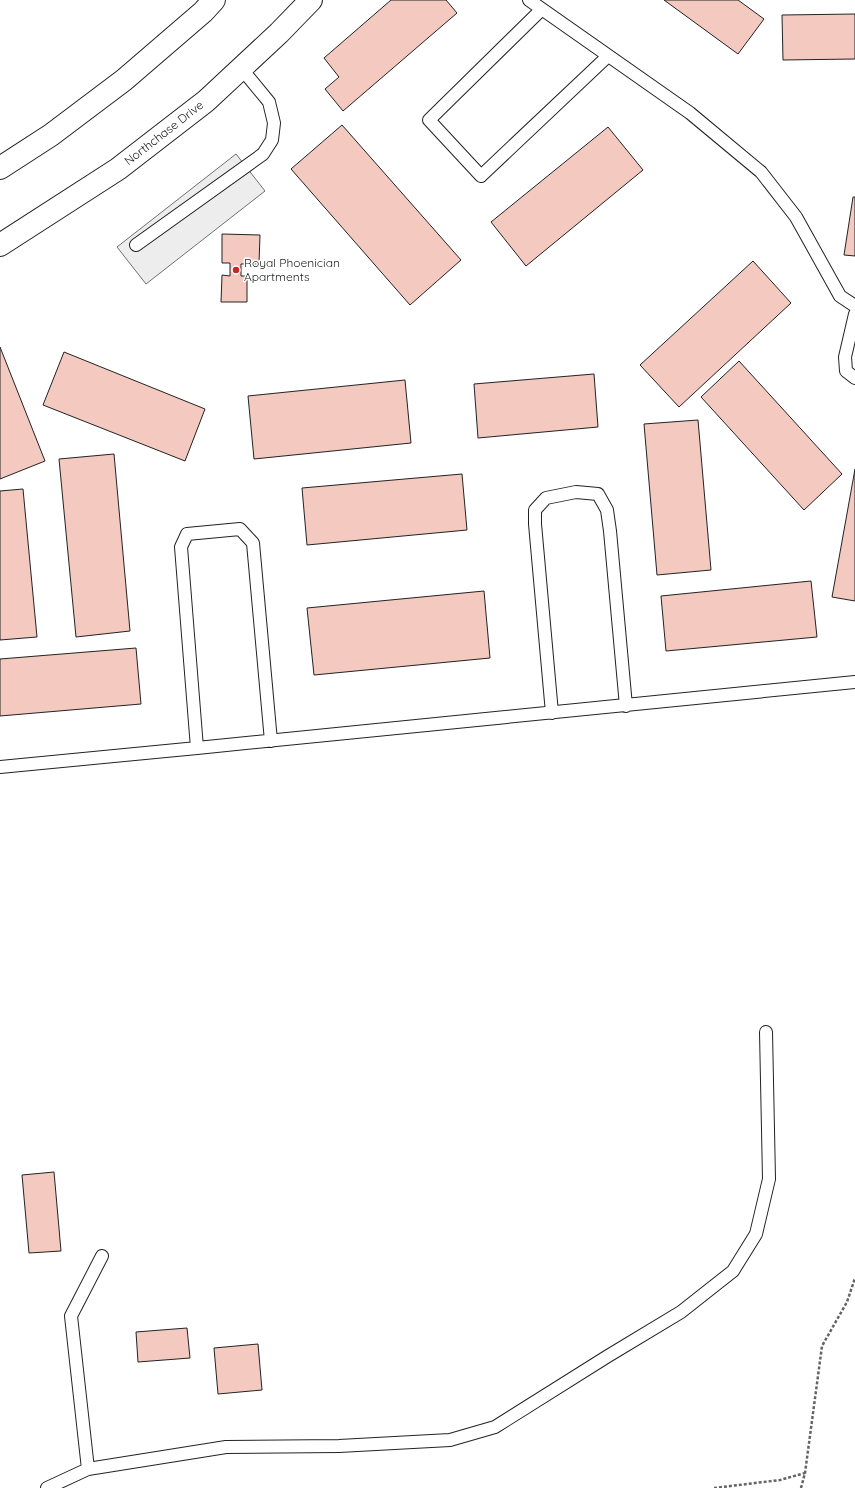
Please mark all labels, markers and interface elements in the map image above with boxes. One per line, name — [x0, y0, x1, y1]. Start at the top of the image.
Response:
street label: Northchase Drive — [121, 97, 206, 168]
place label: Royal Phoenician Apartments — [244, 255, 340, 284]
marker: Royal Phoenician Apartments — [231, 265, 241, 275]

